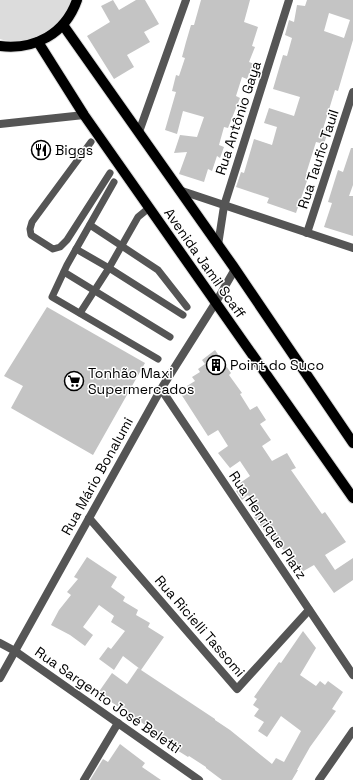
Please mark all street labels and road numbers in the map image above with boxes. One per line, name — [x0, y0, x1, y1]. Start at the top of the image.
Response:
street label: Rua Antônio Gaya — [211, 59, 265, 177]
street label: Rua Taufic Tauil — [293, 107, 343, 211]
street label: Avenida Jamil Scaff — [160, 204, 250, 322]
street label: Rua Mário Bonalumi — [57, 414, 137, 538]
street label: Rua Henrique Platz — [225, 468, 311, 582]
street label: Rua Ricielli Tassomi — [151, 571, 249, 681]
street label: Rua Sargento José Beletti — [31, 643, 185, 757]

